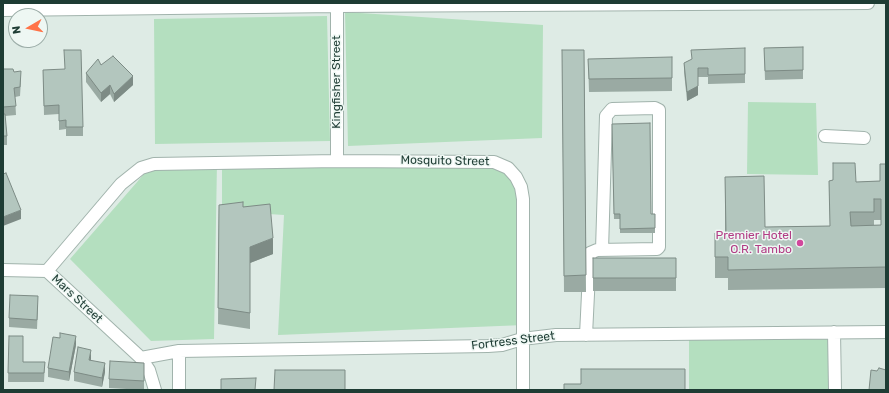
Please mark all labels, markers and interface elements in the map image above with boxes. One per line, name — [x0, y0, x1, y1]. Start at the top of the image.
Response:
north arrow — [8, 8, 48, 48]
text: N — [10, 25, 24, 35]
street label: Kingfisher Street — [330, 35, 344, 129]
street label: Mosquito Street — [400, 153, 490, 169]
place label: Premier Hotel O.R. Tambo — [716, 229, 792, 257]
marker: Premier Hotel O.R. Tambo — [795, 238, 805, 248]
street label: Mars Street — [49, 272, 105, 326]
street label: Fortress Street — [470, 329, 556, 353]

